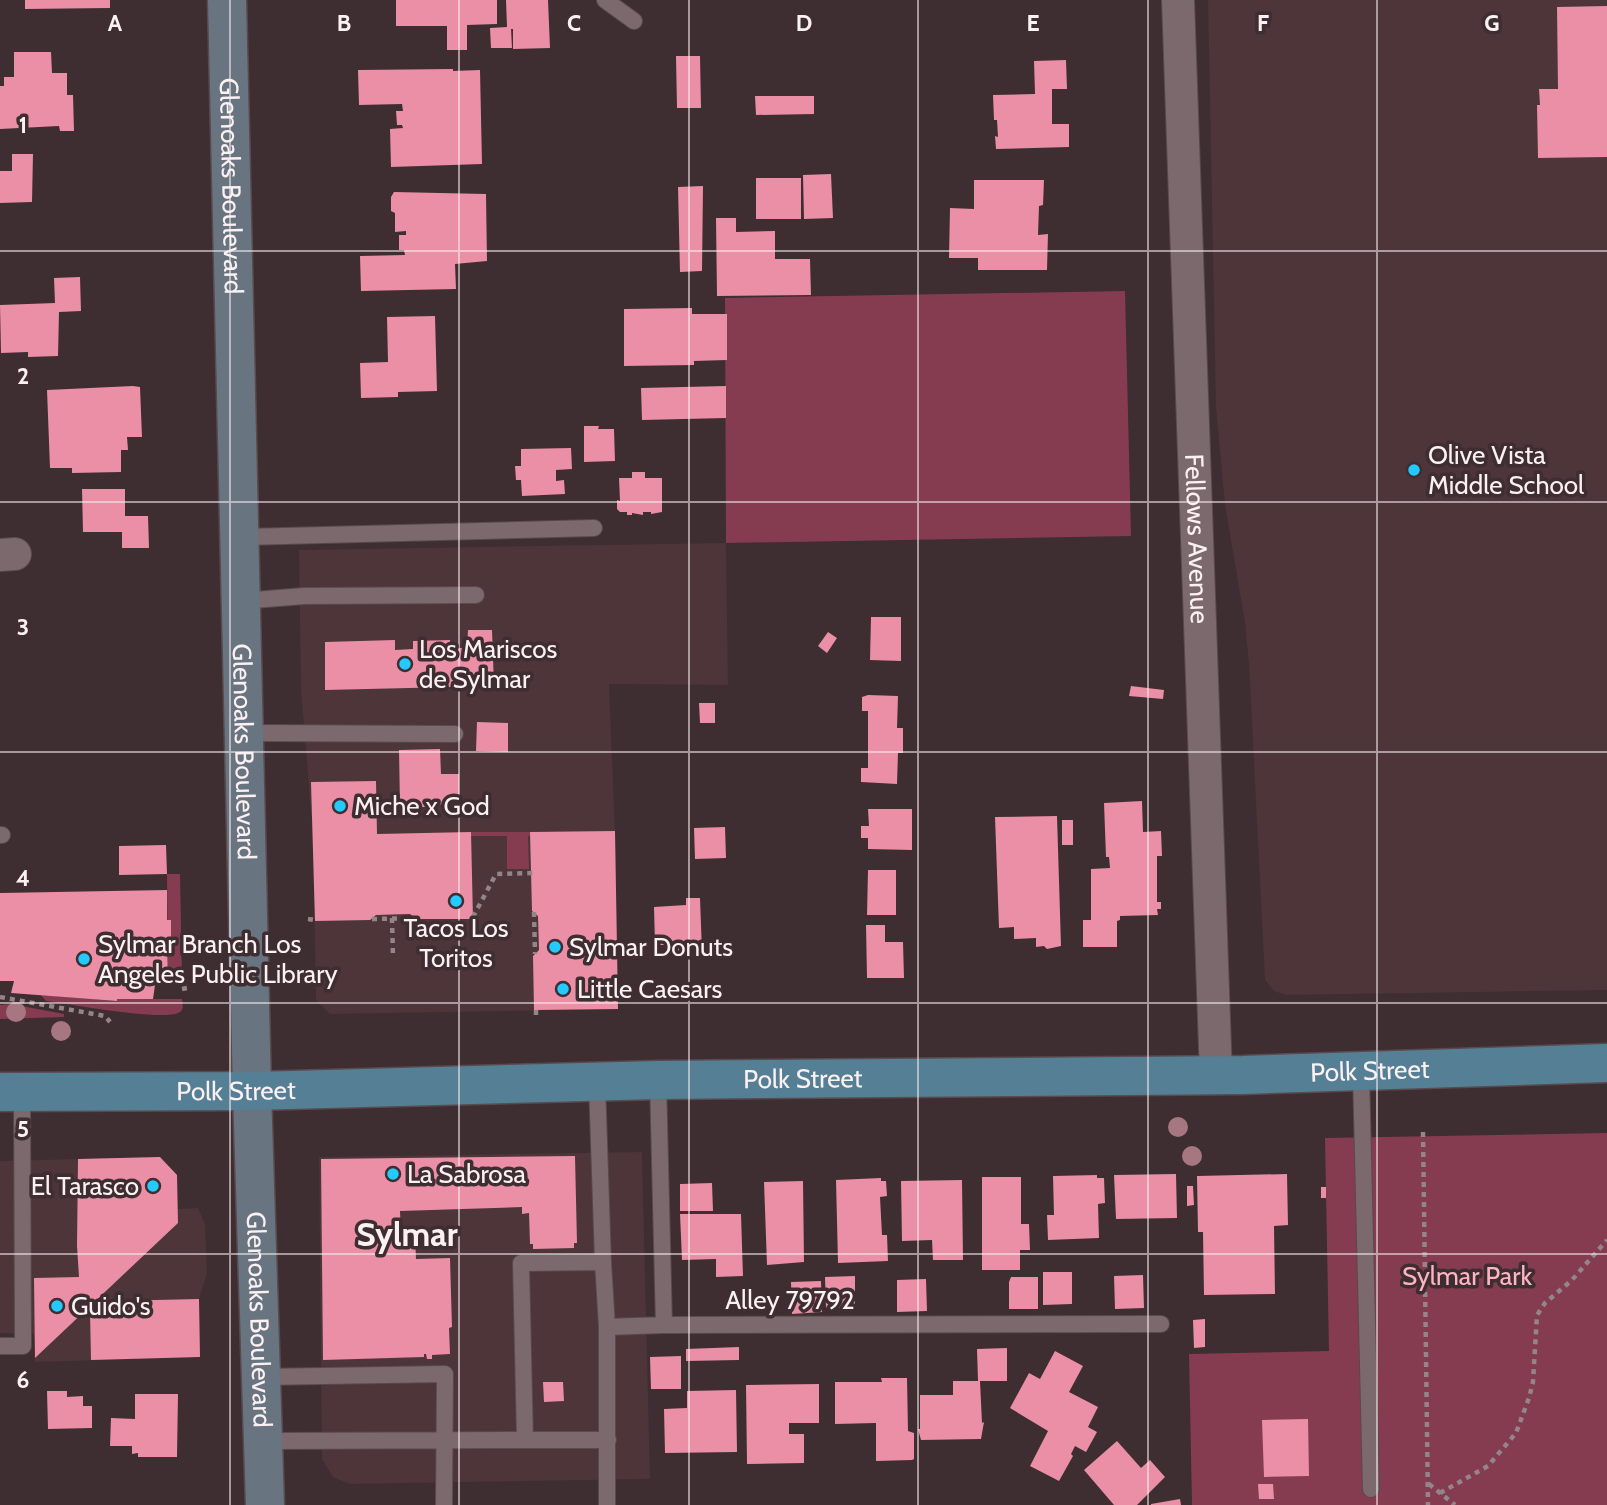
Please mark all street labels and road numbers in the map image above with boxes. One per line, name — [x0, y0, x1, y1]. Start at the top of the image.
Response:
street label: Glenoaks Boulevard — [213, 77, 250, 295]
street label: Fellows Avenue — [1178, 453, 1216, 624]
street label: Glenoaks Boulevard — [226, 643, 263, 860]
street label: Polk Street — [1310, 1053, 1430, 1089]
street label: Polk Street — [743, 1062, 863, 1095]
street label: Polk Street — [176, 1074, 296, 1107]
street label: Glenoaks Boulevard — [240, 1211, 279, 1428]
street label: Alley 79792 — [725, 1284, 855, 1316]

